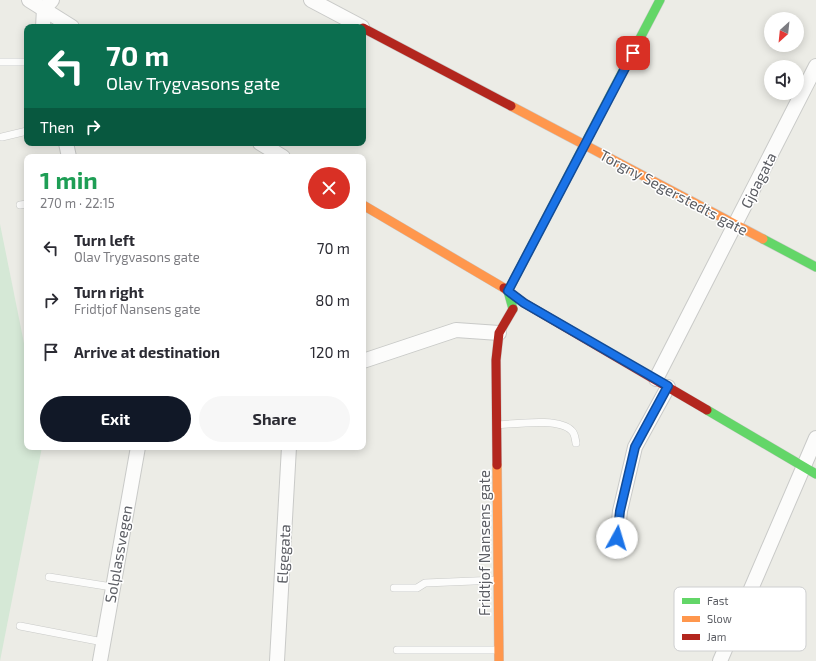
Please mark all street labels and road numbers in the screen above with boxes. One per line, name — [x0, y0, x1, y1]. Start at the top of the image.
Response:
street label: Torgny Segerstedts gate — [597, 145, 751, 239]
street label: Gjøagata — [736, 149, 781, 211]
street label: Fridtjof Nansens gate — [475, 470, 494, 616]
street label: Solplassvegen — [101, 504, 135, 604]
street label: Elgegata — [272, 524, 294, 584]

